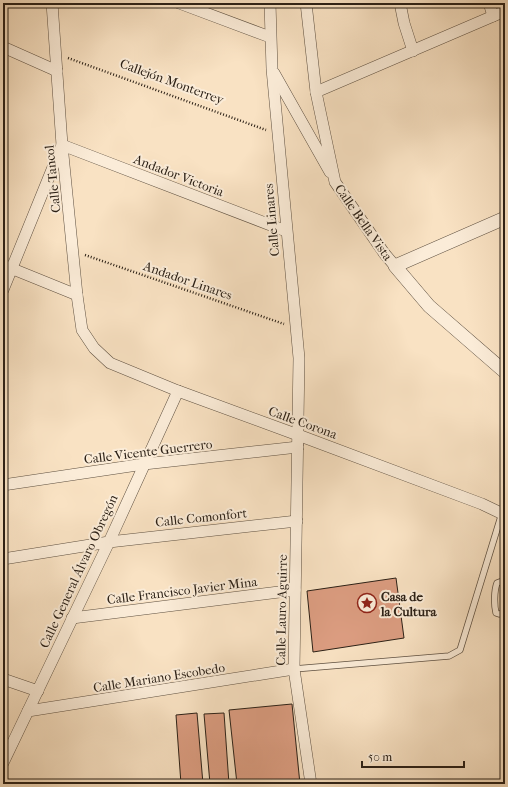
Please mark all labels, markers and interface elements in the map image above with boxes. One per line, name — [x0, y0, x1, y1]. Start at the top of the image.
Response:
street label: Callejón Monterrey — [118, 56, 227, 108]
street label: Calle Tancol — [41, 144, 64, 214]
street label: Andador Victoria — [131, 151, 227, 200]
street label: Calle Bella Vista — [332, 181, 396, 264]
street label: Calle Linares — [261, 183, 282, 257]
street label: Andador Linares — [141, 258, 234, 303]
street label: Calle Corona — [267, 403, 340, 442]
street label: Calle Vicente Guerrero — [83, 436, 213, 467]
street label: Calle General Álvaro Obregón — [36, 492, 121, 650]
street label: Calle Comonfort — [155, 505, 248, 530]
street label: Calle Lauro Aguirre — [273, 554, 290, 666]
street label: Calle Francisco Javier Mina — [106, 574, 259, 607]
place label: Casa de la Cultura — [380, 589, 438, 619]
place icon: Casa de la Cultura — [356, 592, 378, 614]
street label: Calle Mariano Escobedo — [92, 660, 226, 695]
scale bar — [362, 743, 464, 769]
text: 50 m — [368, 750, 392, 764]

